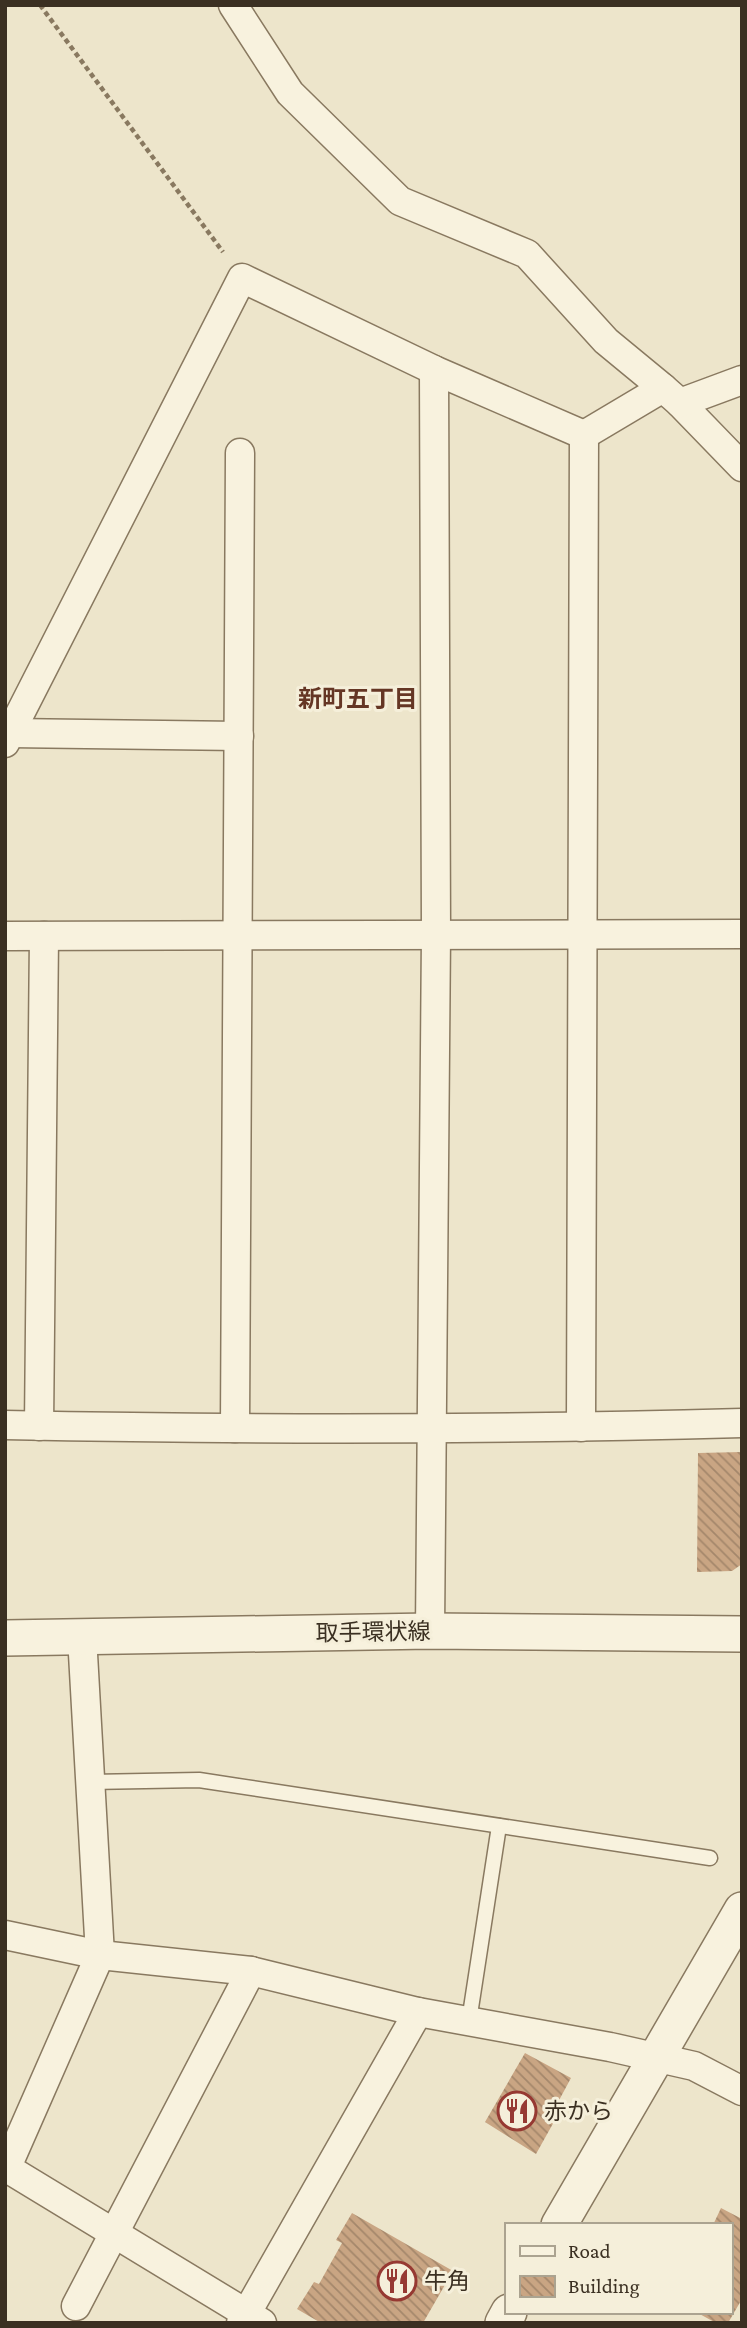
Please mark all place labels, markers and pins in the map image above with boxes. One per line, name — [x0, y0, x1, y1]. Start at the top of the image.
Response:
restaurant icon: 赤から — [496, 2090, 538, 2132]
place label: 赤から — [544, 2098, 613, 2124]
restaurant icon: 牛角 — [376, 2260, 418, 2302]
place label: 牛角 — [424, 2268, 470, 2294]

